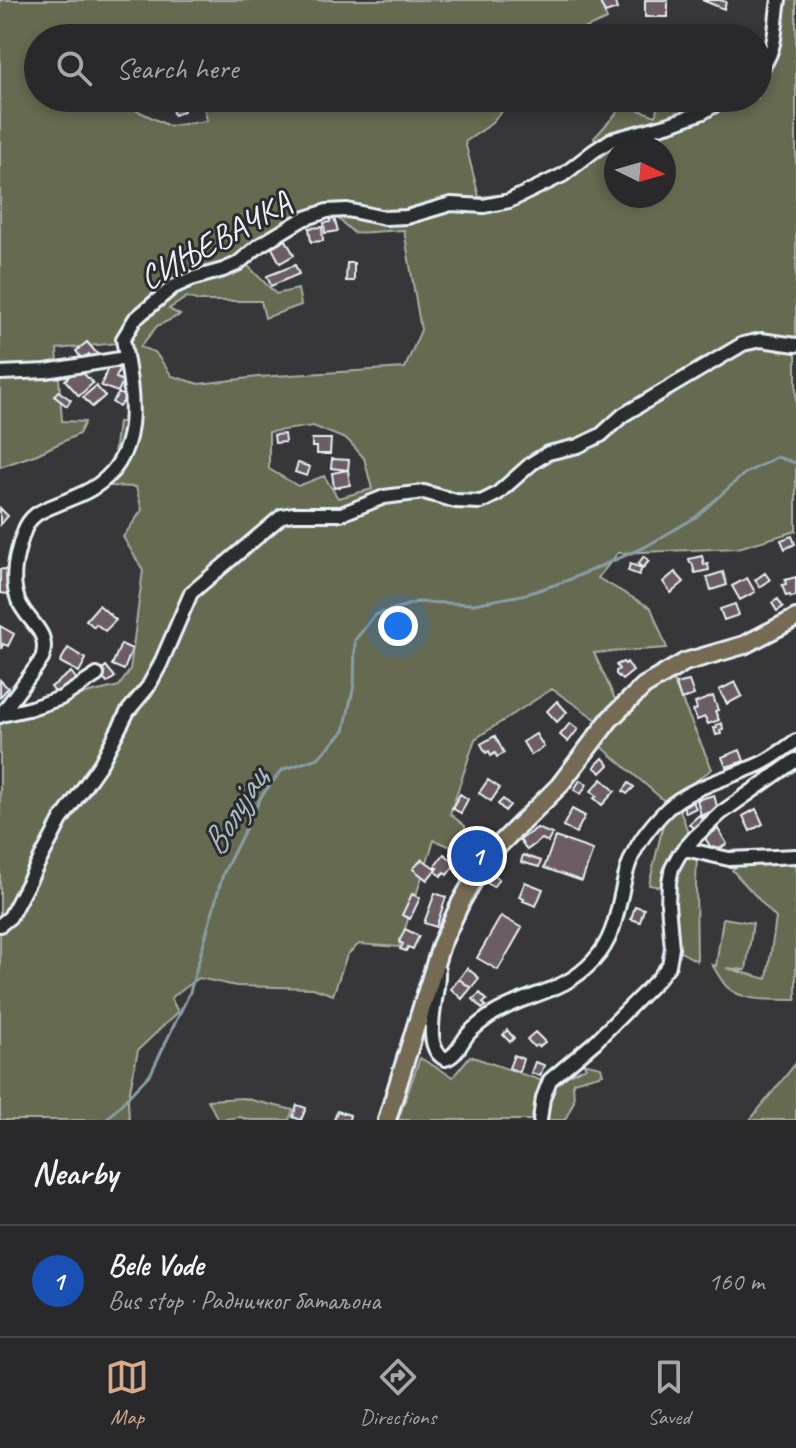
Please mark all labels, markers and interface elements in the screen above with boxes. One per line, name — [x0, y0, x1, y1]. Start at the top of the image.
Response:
search box — [24, 24, 772, 112]
icon: search — [52, 46, 96, 90]
text: Search here — [116, 49, 238, 87]
north arrow — [604, 136, 676, 208]
street label: СИЊЕВАЧКА — [132, 180, 299, 299]
your location — [378, 606, 418, 646]
water label: Волујац — [190, 755, 280, 863]
pin: 1 — [451, 826, 503, 886]
text: Nearby — [32, 1151, 118, 1194]
text: Bele Vode — [108, 1246, 203, 1284]
text: 1 — [52, 1265, 64, 1298]
text: 160 m — [708, 1265, 764, 1298]
text: Bus stop · Радничког батаљона — [108, 1284, 381, 1317]
tab: Map — [105, 1355, 149, 1431]
tab: Directions — [360, 1355, 436, 1431]
tab: Saved — [647, 1355, 691, 1431]

